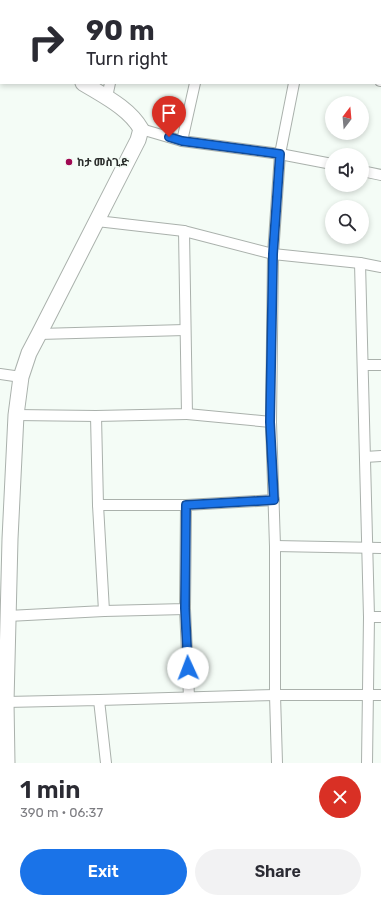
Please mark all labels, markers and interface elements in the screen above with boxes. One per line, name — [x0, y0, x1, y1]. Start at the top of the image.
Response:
text: 90 m — [86, 14, 155, 47]
icon: right — [20, 16, 72, 68]
text: Turn right — [86, 48, 168, 70]
pin — [152, 96, 186, 137]
north arrow — [325, 96, 369, 140]
map controls — [325, 96, 369, 244]
icon: arrive — [158, 102, 180, 124]
button: sound — [325, 148, 369, 192]
place label: ከታ መስጊድ — [77, 156, 130, 169]
marker: ከታ መስጊድ — [64, 157, 74, 167]
button: search — [325, 200, 369, 244]
position arrow — [167, 647, 209, 689]
text: 1 min — [20, 776, 80, 804]
button: close — [319, 776, 361, 818]
text: 390 m · 06:37 — [20, 805, 103, 820]
button: Exit — [20, 849, 187, 895]
button: Share — [195, 849, 361, 895]

